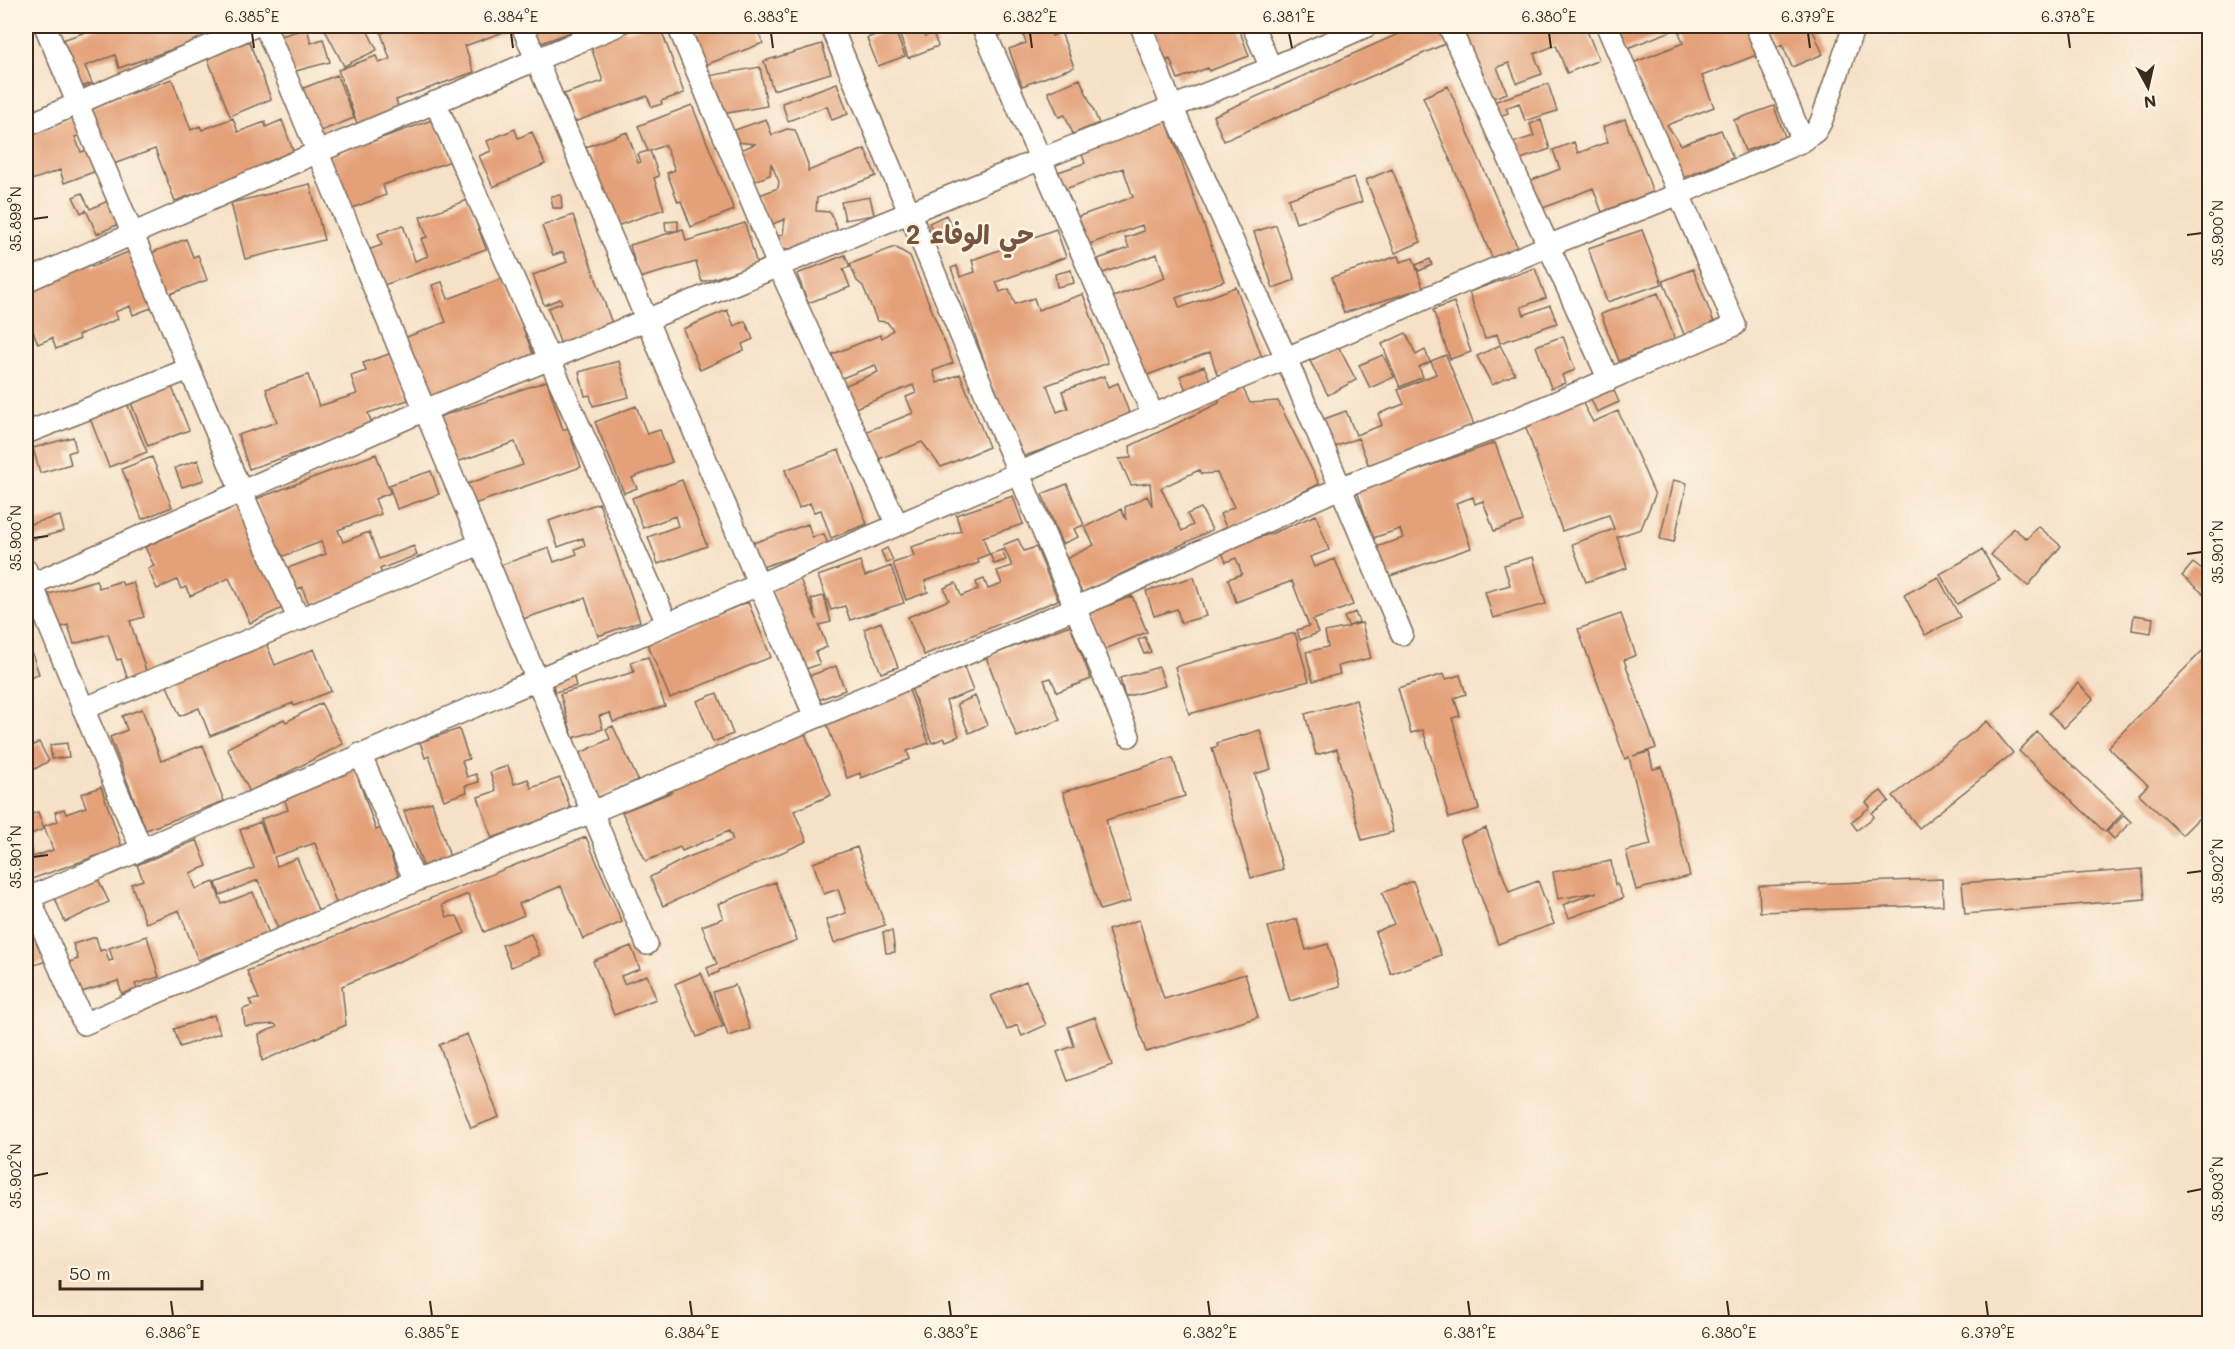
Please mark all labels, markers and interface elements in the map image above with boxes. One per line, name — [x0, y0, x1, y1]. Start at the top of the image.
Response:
text: 6.385°E — [225, 6, 280, 26]
text: 6.384°E — [484, 6, 539, 26]
text: 6.383°E — [744, 6, 799, 26]
text: 6.382°E — [1003, 6, 1057, 26]
text: 6.381°E — [1263, 6, 1316, 26]
text: 6.380°E — [1522, 6, 1577, 26]
text: 6.379°E — [1781, 6, 1835, 26]
text: 6.378°E — [2041, 6, 2095, 26]
north arrow — [2118, 57, 2178, 117]
text: N — [2143, 91, 2158, 114]
text: 35.899°N — [5, 186, 25, 252]
text: 35.900°N — [2207, 200, 2227, 266]
district label: حي الوفاء 2 — [906, 217, 1034, 259]
text: 35.900°N — [5, 505, 25, 571]
text: 35.901°N — [2207, 520, 2227, 584]
text: 35.901°N — [5, 825, 25, 889]
text: 35.902°N — [2207, 838, 2227, 904]
text: 35.902°N — [5, 1143, 25, 1209]
text: 35.903°N — [2207, 1156, 2227, 1222]
scale bar — [60, 1253, 202, 1291]
text: 50 m — [69, 1261, 111, 1285]
text: 6.386°E — [146, 1322, 201, 1342]
text: 6.385°E — [405, 1322, 460, 1342]
text: 6.384°E — [665, 1322, 720, 1342]
text: 6.383°E — [924, 1322, 979, 1342]
text: 6.382°E — [1183, 1322, 1237, 1342]
text: 6.381°E — [1444, 1322, 1497, 1342]
text: 6.380°E — [1702, 1322, 1757, 1342]
text: 6.379°E — [1961, 1322, 2015, 1342]

